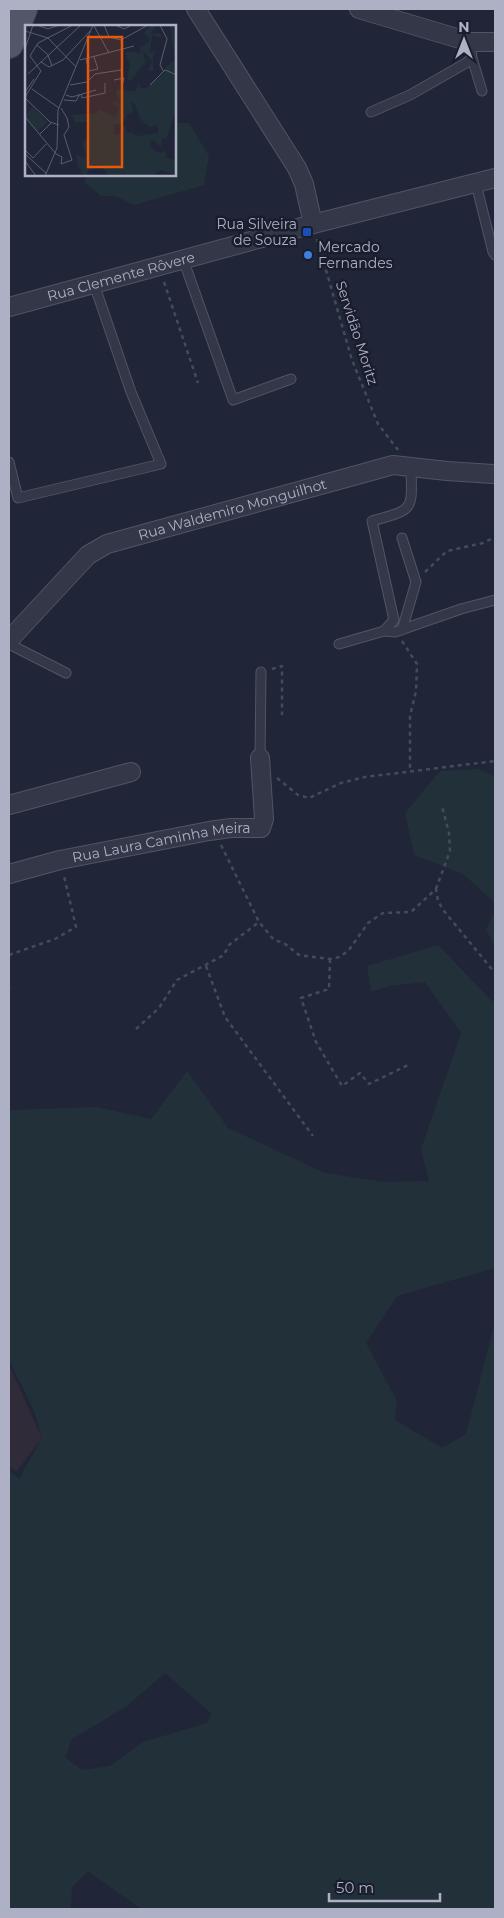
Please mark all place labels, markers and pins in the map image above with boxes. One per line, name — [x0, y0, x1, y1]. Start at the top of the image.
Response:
place label: Rua Silveira de Souza — [216, 215, 297, 249]
marker: Rua Silveira de Souza — [301, 226, 313, 238]
place label: Mercado Fernandes — [318, 238, 393, 272]
marker: Mercado Fernandes — [302, 249, 314, 261]

